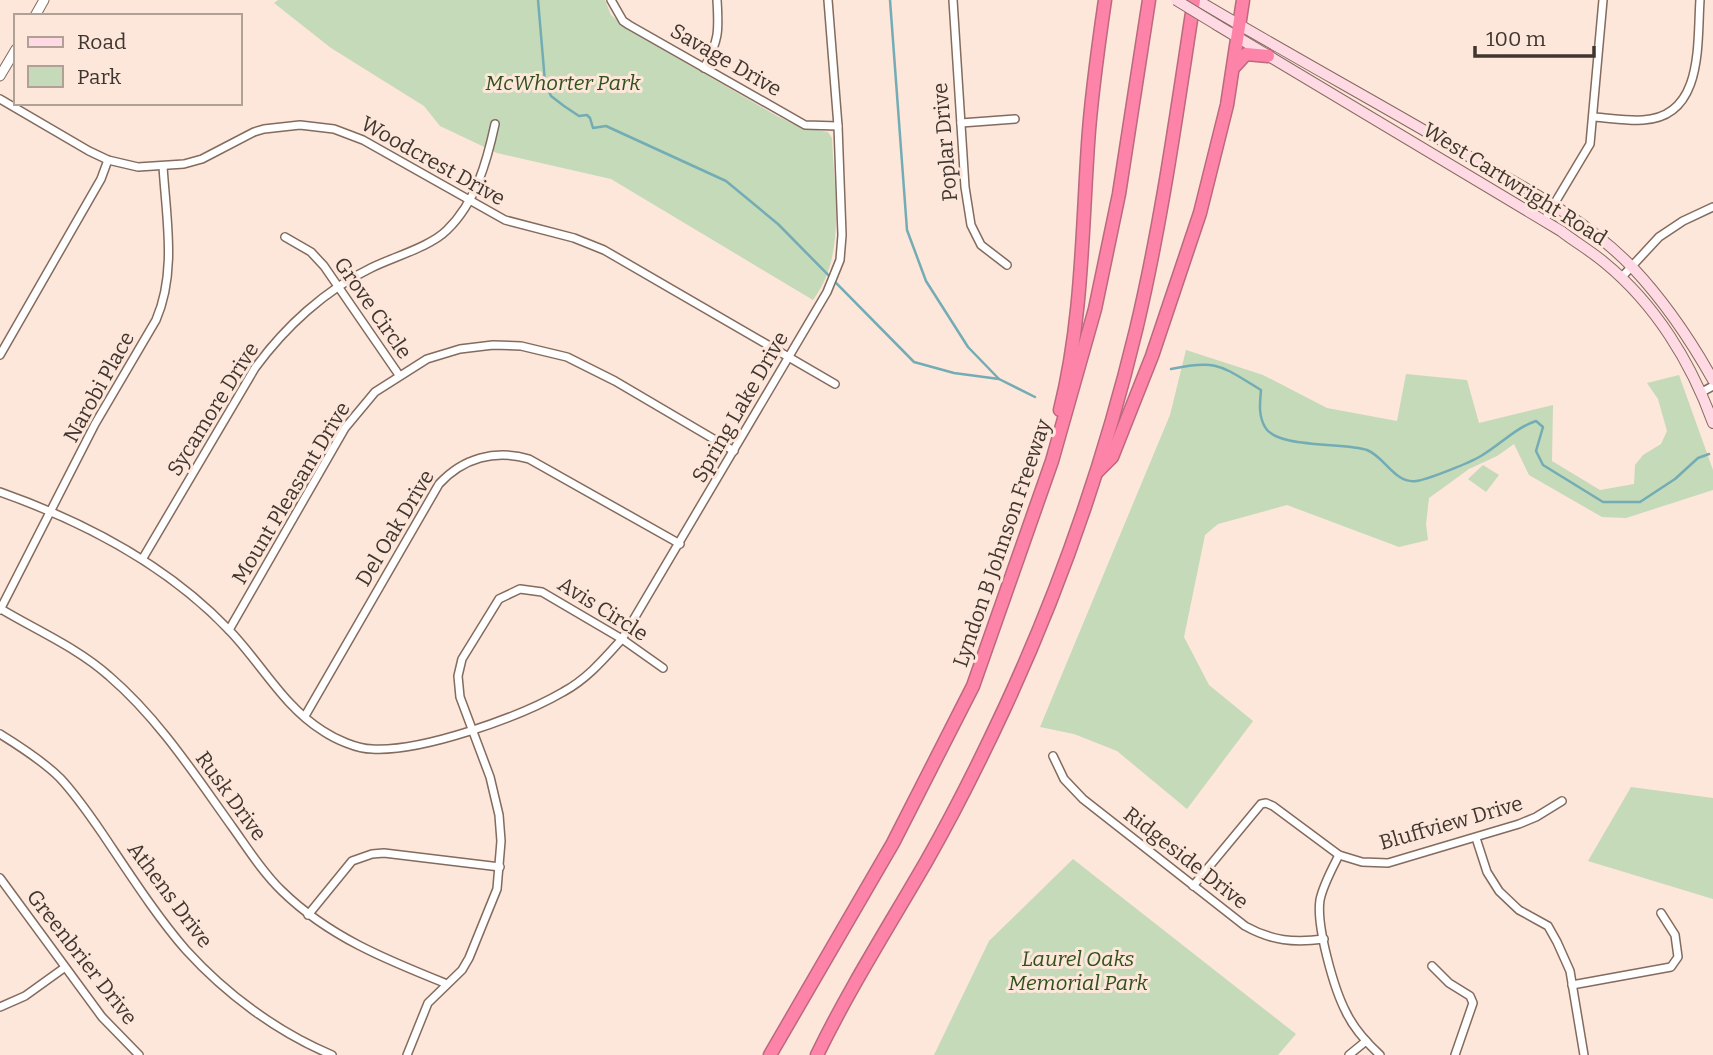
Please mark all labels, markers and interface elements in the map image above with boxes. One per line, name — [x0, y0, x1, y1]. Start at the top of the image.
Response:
legend — [14, 14, 242, 105]
scale bar — [1475, 14, 1594, 58]
street label: Savage Drive — [666, 18, 786, 102]
text: 100 m — [1486, 26, 1546, 52]
text: Road — [77, 29, 126, 55]
text: Park — [77, 64, 121, 90]
park label: McWhorter Park — [485, 70, 641, 96]
street label: Poplar Drive — [927, 81, 963, 203]
street label: Woodcrest Drive — [356, 111, 510, 211]
street label: West Cartwright Road — [1418, 117, 1612, 251]
street label: Grove Circle — [328, 252, 418, 364]
street label: Narobi Place — [58, 327, 140, 447]
street label: Spring Lake Drive — [686, 327, 794, 487]
street label: Sycamore Drive — [162, 337, 264, 481]
street label: Mount Pleasant Drive — [226, 397, 356, 589]
street label: Lyndon B Johnson Freeway — [947, 415, 1057, 670]
street label: Del Oak Drive — [350, 465, 440, 591]
street label: Avis Circle — [553, 571, 653, 647]
street label: Rusk Drive — [190, 746, 272, 846]
street label: Bluffview Drive — [1376, 790, 1526, 856]
street label: Ridgeside Drive — [1118, 801, 1254, 915]
street label: Athens Drive — [122, 837, 218, 953]
street label: Greenbrier Drive — [21, 884, 143, 1030]
park label: Laurel Oaks Memorial Park — [1008, 946, 1148, 996]

